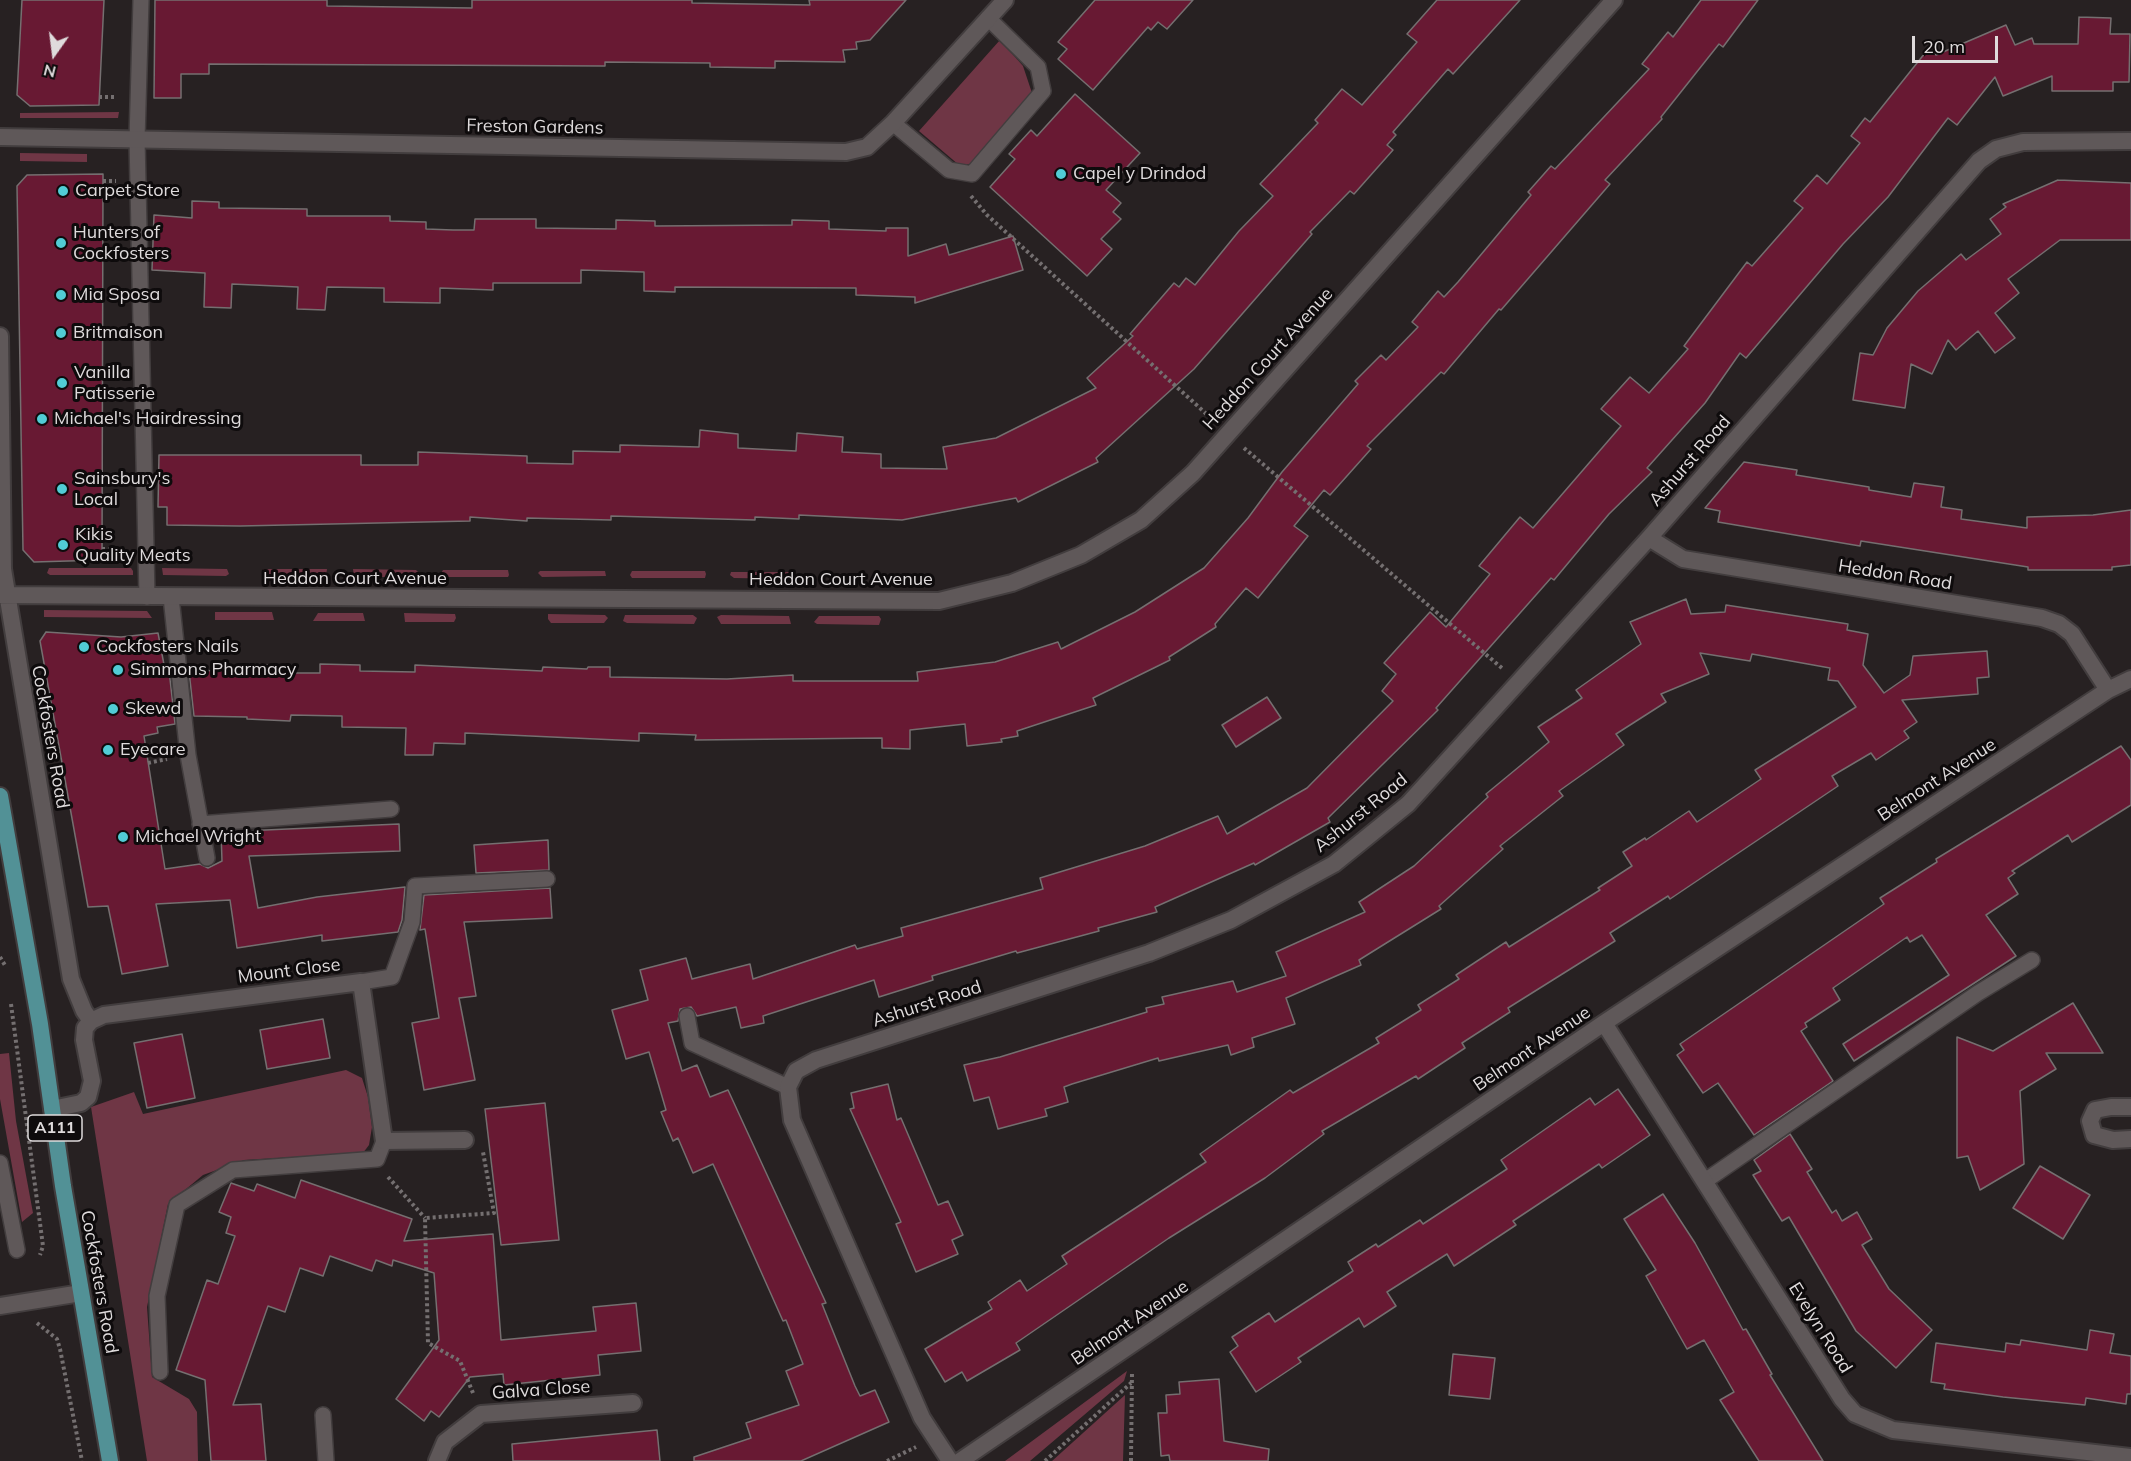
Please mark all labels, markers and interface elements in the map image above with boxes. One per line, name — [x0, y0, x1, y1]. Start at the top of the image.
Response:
north arrow — [24, 24, 84, 84]
scale bar — [1915, 24, 2000, 62]
text: 20 m — [1923, 35, 1965, 58]
text: N — [41, 60, 58, 83]
street label: Freston Gardens — [466, 115, 604, 139]
place label: Capel y Drindod — [1073, 163, 1206, 185]
marker: Capel y Drindod — [1054, 167, 1068, 181]
place label: Carpet Store — [75, 180, 180, 202]
marker: Carpet Store — [56, 184, 70, 198]
place label: Hunters of Cockfosters — [73, 222, 169, 264]
marker: Hunters of Cockfosters — [54, 236, 68, 250]
street label: Heddon Court Avenue — [1198, 283, 1338, 435]
place label: Mia Sposa — [73, 284, 160, 306]
marker: Mia Sposa — [54, 288, 68, 302]
place label: Britmaison — [73, 322, 163, 344]
marker: Britmaison — [54, 326, 68, 340]
place label: Vanilla Patisserie — [74, 362, 155, 404]
marker: Vanilla Patisserie — [55, 376, 69, 390]
place label: Michael's Hairdressing — [54, 408, 242, 430]
street label: Ashurst Road — [1645, 411, 1735, 511]
marker: Michael's Hairdressing — [35, 412, 49, 426]
place label: Sainsbury's Local — [74, 468, 170, 510]
marker: Sainsbury's Local — [55, 482, 69, 496]
place label: Kikis Quality Meats — [75, 524, 191, 566]
marker: Kikis Quality Meats — [56, 538, 70, 552]
street label: Heddon Road — [1837, 555, 1953, 595]
street label: Heddon Court Avenue — [263, 568, 447, 590]
street label: Heddon Court Avenue — [749, 569, 933, 591]
place label: Cockfosters Nails — [96, 636, 239, 658]
marker: Cockfosters Nails — [77, 640, 91, 654]
place label: Simmons Pharmacy — [130, 659, 296, 681]
marker: Simmons Pharmacy — [111, 663, 125, 677]
street label: Cockfosters Road — [27, 664, 73, 810]
place label: Skewd — [125, 698, 181, 720]
marker: Skewd — [106, 702, 120, 716]
street label: Belmont Avenue — [1874, 734, 2000, 826]
place label: Eyecare — [120, 739, 185, 761]
marker: Eyecare — [101, 743, 115, 757]
street label: Ashurst Road — [1310, 769, 1412, 857]
place label: Michael Wright — [135, 826, 261, 848]
marker: Michael Wright — [116, 830, 130, 844]
street label: Mount Close — [236, 954, 342, 988]
street label: Ashurst Road — [870, 976, 984, 1032]
street label: Belmont Avenue — [1469, 1002, 1595, 1096]
road number: A111 — [28, 1115, 82, 1141]
street label: Cockfosters Road — [76, 1209, 122, 1355]
street label: Belmont Avenue — [1067, 1276, 1193, 1370]
street label: Evelyn Road — [1784, 1279, 1856, 1377]
street label: Galva Close — [491, 1376, 591, 1404]

